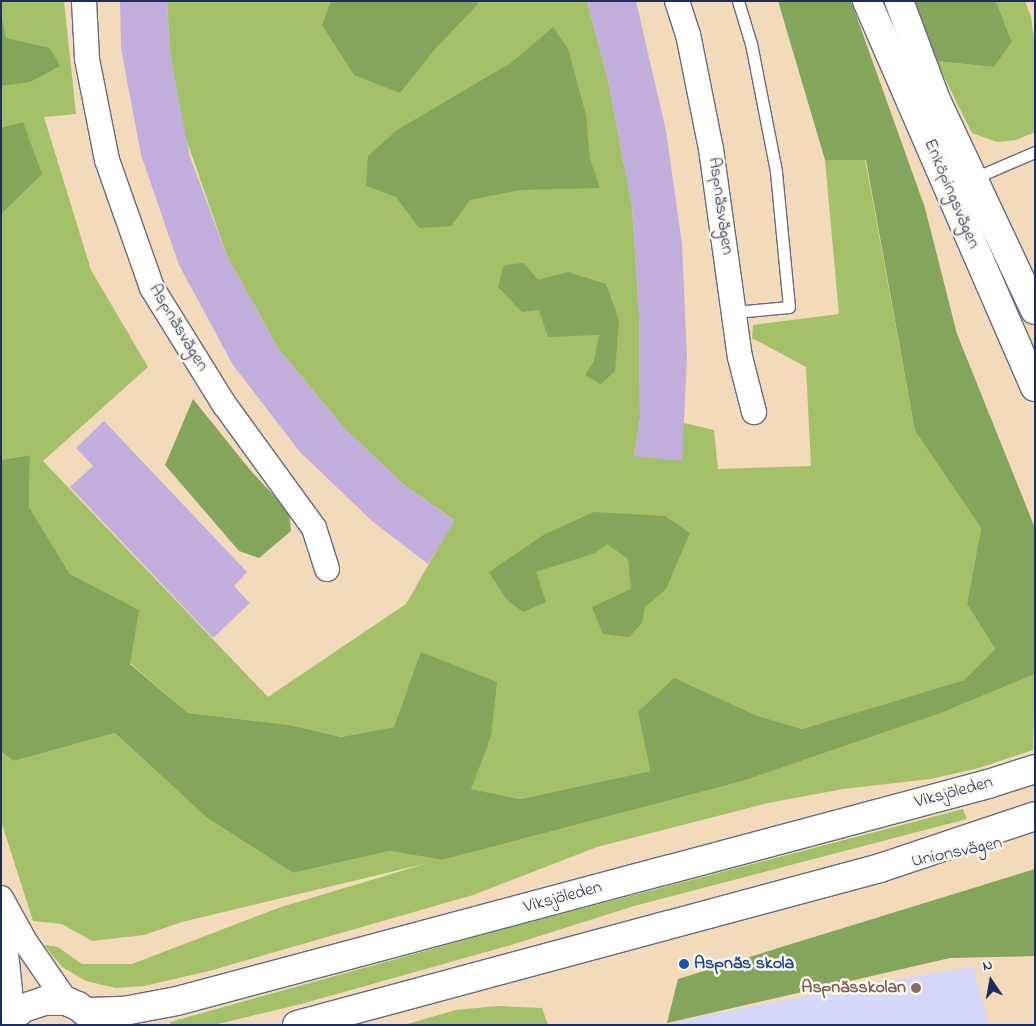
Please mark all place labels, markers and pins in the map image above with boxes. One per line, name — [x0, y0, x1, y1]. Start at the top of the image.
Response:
place label: Aspnäs skola — [694, 953, 794, 975]
marker: Aspnäs skola — [678, 958, 690, 970]
place label: Aspnässkolan — [801, 977, 906, 999]
marker: Aspnässkolan — [910, 982, 922, 994]

